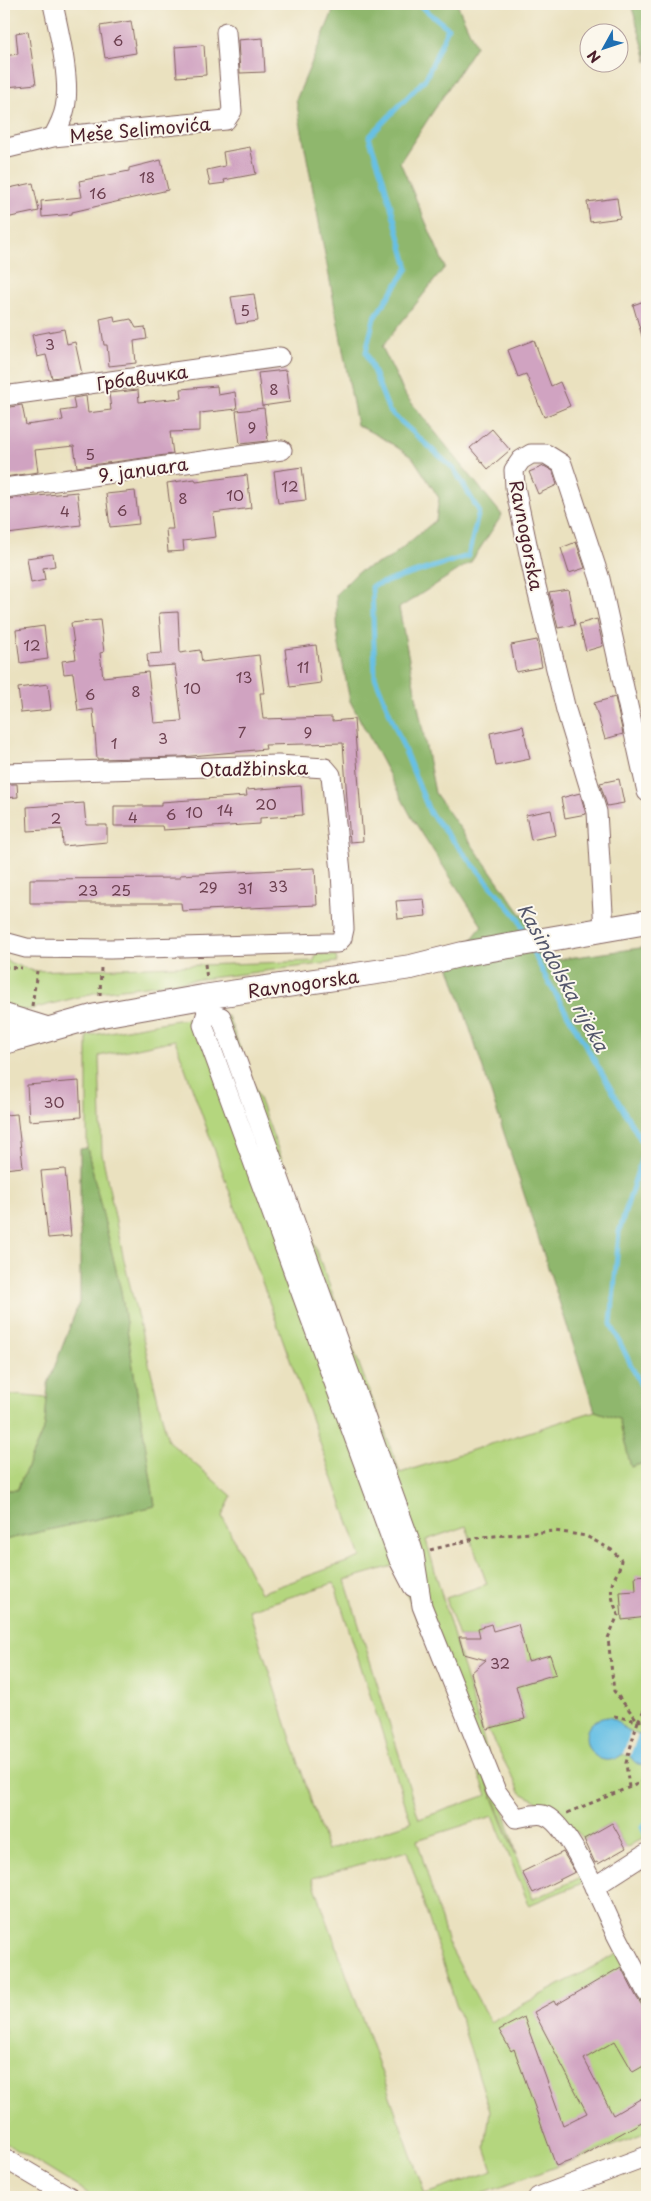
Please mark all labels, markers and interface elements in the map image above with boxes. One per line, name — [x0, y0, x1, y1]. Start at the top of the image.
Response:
north arrow — [578, 22, 628, 72]
house number: 6 — [113, 28, 123, 51]
text: N — [582, 46, 605, 68]
street label: Meše Selimovića — [68, 109, 212, 149]
house number: 18 — [139, 165, 155, 188]
house number: 16 — [89, 181, 107, 204]
house number: 5 — [240, 298, 250, 321]
house number: 3 — [45, 332, 55, 355]
street label: Грбавичка — [95, 357, 190, 397]
house number: 8 — [269, 377, 279, 400]
house number: 9 — [248, 415, 256, 438]
house number: 5 — [85, 442, 95, 465]
street label: 9. januara — [97, 449, 190, 489]
house number: 12 — [281, 474, 299, 497]
street label: Ravnogorska — [503, 477, 551, 593]
house number: 10 — [226, 483, 244, 506]
house number: 8 — [178, 486, 188, 509]
house number: 6 — [117, 498, 127, 521]
house number: 4 — [60, 499, 70, 522]
house number: 12 — [23, 633, 41, 656]
house number: 11 — [297, 655, 309, 678]
house number: 13 — [236, 665, 252, 688]
house number: 10 — [183, 676, 201, 699]
house number: 8 — [131, 679, 141, 702]
house number: 6 — [85, 682, 95, 705]
house number: 7 — [238, 720, 247, 743]
house number: 9 — [304, 720, 312, 743]
house number: 3 — [158, 726, 168, 749]
house number: 1 — [111, 731, 117, 754]
street label: Otadžbinska — [200, 754, 309, 782]
house number: 20 — [255, 792, 277, 815]
house number: 14 — [217, 798, 233, 821]
house number: 10 — [185, 800, 203, 823]
house number: 6 — [166, 802, 176, 825]
house number: 4 — [128, 805, 138, 828]
house number: 2 — [51, 806, 61, 829]
house number: 33 — [268, 874, 288, 897]
house number: 29 — [198, 875, 218, 898]
house number: 31 — [237, 876, 253, 899]
house number: 23 — [78, 878, 98, 901]
house number: 25 — [111, 878, 131, 901]
water label: Kasindolska rijeka — [512, 898, 617, 1057]
street label: Ravnogorska — [246, 962, 361, 1004]
house number: 30 — [44, 1090, 64, 1113]
house number: 32 — [490, 1651, 510, 1674]

